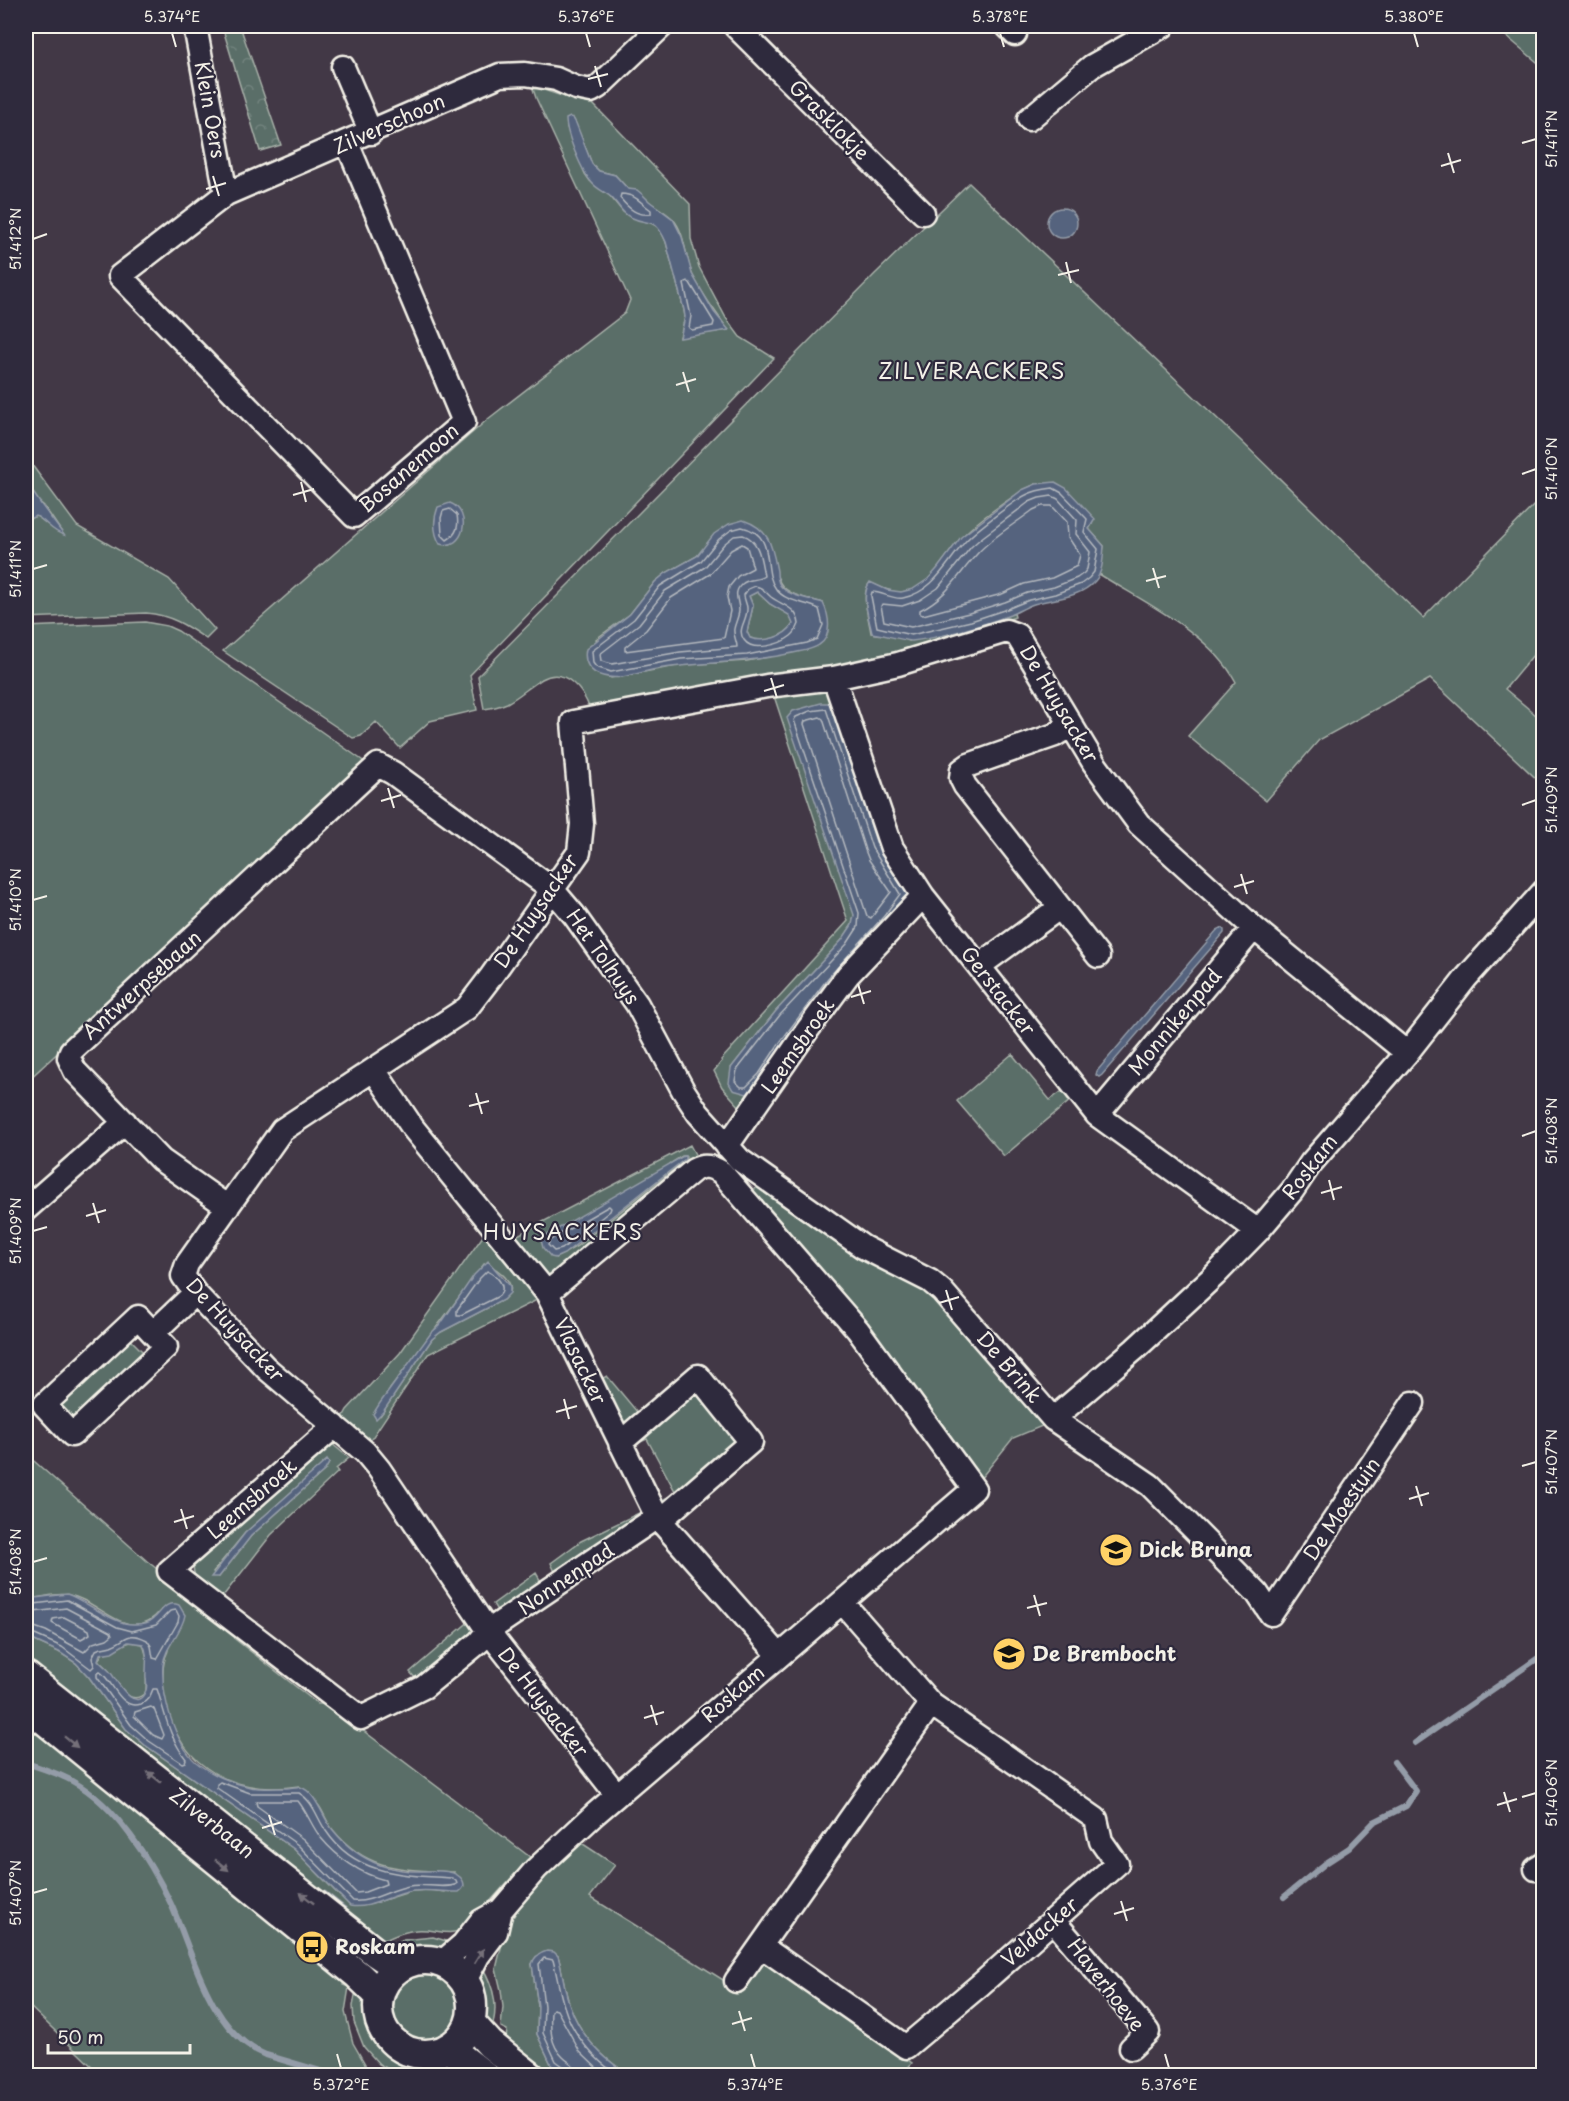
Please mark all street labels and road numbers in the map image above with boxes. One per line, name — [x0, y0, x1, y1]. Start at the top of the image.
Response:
street label: Klein Oers — [188, 59, 234, 161]
street label: Grasklokje — [783, 72, 877, 166]
street label: Zilverschoon — [328, 85, 449, 161]
street label: Bosanemoon — [352, 415, 465, 519]
street label: De Huysacker — [1013, 639, 1107, 769]
street label: De Huysacker — [486, 847, 585, 974]
street label: Het Tolhuys — [560, 903, 648, 1010]
street label: Antwerpsebaan — [75, 923, 208, 1046]
street label: Gerstacker — [954, 939, 1044, 1042]
street label: Monnikenpad — [1120, 961, 1228, 1081]
street label: Leemsbroek — [753, 991, 841, 1099]
street label: Roskam — [1274, 1127, 1344, 1205]
street label: De Huysacker — [180, 1271, 292, 1388]
street label: Vlasacker — [547, 1312, 615, 1410]
street label: De Brink — [970, 1324, 1050, 1409]
street label: Leemsbroek — [200, 1451, 303, 1546]
street label: De Moestuin — [1295, 1451, 1387, 1566]
street label: Nonnenpad — [511, 1535, 620, 1621]
street label: De Huysacker — [491, 1640, 597, 1763]
street label: Roskam — [694, 1657, 771, 1729]
street label: Zilverbaan — [164, 1779, 262, 1865]
street label: Veldacker — [994, 1889, 1085, 1973]
street label: Haverhoeve — [1061, 1931, 1153, 2037]

